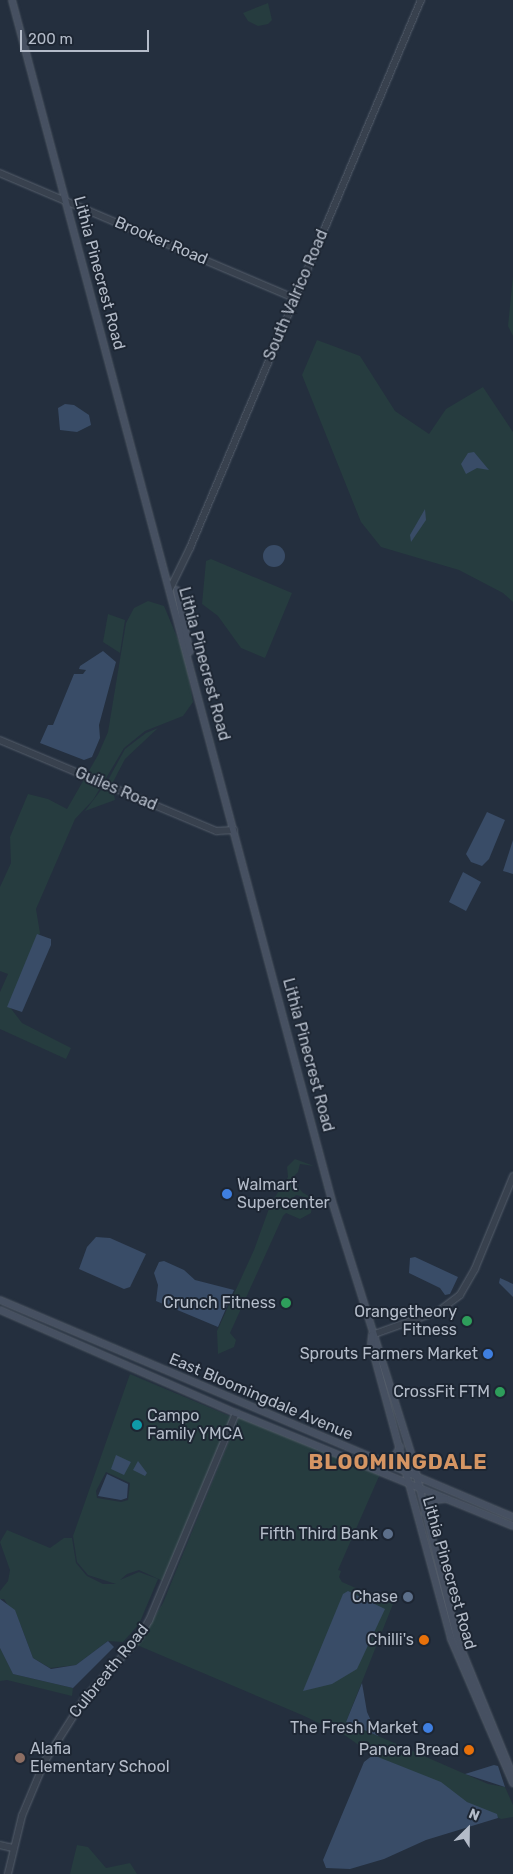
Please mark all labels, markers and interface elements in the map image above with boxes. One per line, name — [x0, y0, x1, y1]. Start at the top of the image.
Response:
scale bar — [22, 20, 151, 52]
text: 200 m — [28, 30, 73, 48]
street label: Lithia Pinecrest Road — [69, 194, 129, 352]
street label: Brooker Road — [111, 213, 211, 269]
street label: South Valrico Road — [260, 226, 332, 364]
street label: Lithia Pinecrest Road — [174, 585, 234, 743]
street label: Guiles Road — [72, 763, 160, 815]
street label: Lithia Pinecrest Road — [278, 976, 338, 1134]
place label: Walmart Supercenter — [237, 1175, 330, 1213]
marker: Walmart Supercenter — [221, 1188, 233, 1200]
place label: Crunch Fitness — [163, 1293, 276, 1313]
marker: Crunch Fitness — [280, 1297, 292, 1309]
place label: Orangetheory Fitness — [354, 1302, 457, 1340]
marker: Orangetheory Fitness — [461, 1315, 473, 1327]
place label: Sprouts Farmers Market — [300, 1344, 478, 1364]
marker: Sprouts Farmers Market — [482, 1348, 494, 1360]
street label: East Bloomingdale Avenue — [166, 1349, 356, 1445]
place label: CrossFit FTM — [393, 1382, 490, 1402]
marker: CrossFit FTM — [494, 1386, 506, 1398]
place label: Campo Family YMCA — [147, 1406, 244, 1444]
marker: Campo Family YMCA — [131, 1419, 143, 1431]
district label: BLOOMINGDALE — [307, 1449, 489, 1475]
street label: Lithia Pinecrest Road — [418, 1494, 480, 1652]
place label: Fifth Third Bank — [259, 1524, 378, 1544]
marker: Fifth Third Bank — [382, 1528, 394, 1540]
place label: Chase — [352, 1587, 398, 1607]
marker: Chase — [402, 1591, 414, 1603]
street label: Culbreath Road — [65, 1620, 153, 1722]
place label: Chilli's — [367, 1630, 414, 1650]
marker: Chilli's — [418, 1634, 430, 1646]
place label: The Fresh Market — [290, 1718, 418, 1738]
marker: The Fresh Market — [422, 1722, 434, 1734]
place label: Alafia Elementary School — [30, 1739, 170, 1777]
place label: Panera Bread — [359, 1740, 459, 1760]
marker: Panera Bread — [463, 1744, 475, 1756]
marker: Alafia Elementary School — [14, 1752, 26, 1764]
north arrow — [443, 1804, 493, 1854]
text: N — [466, 1805, 482, 1825]

